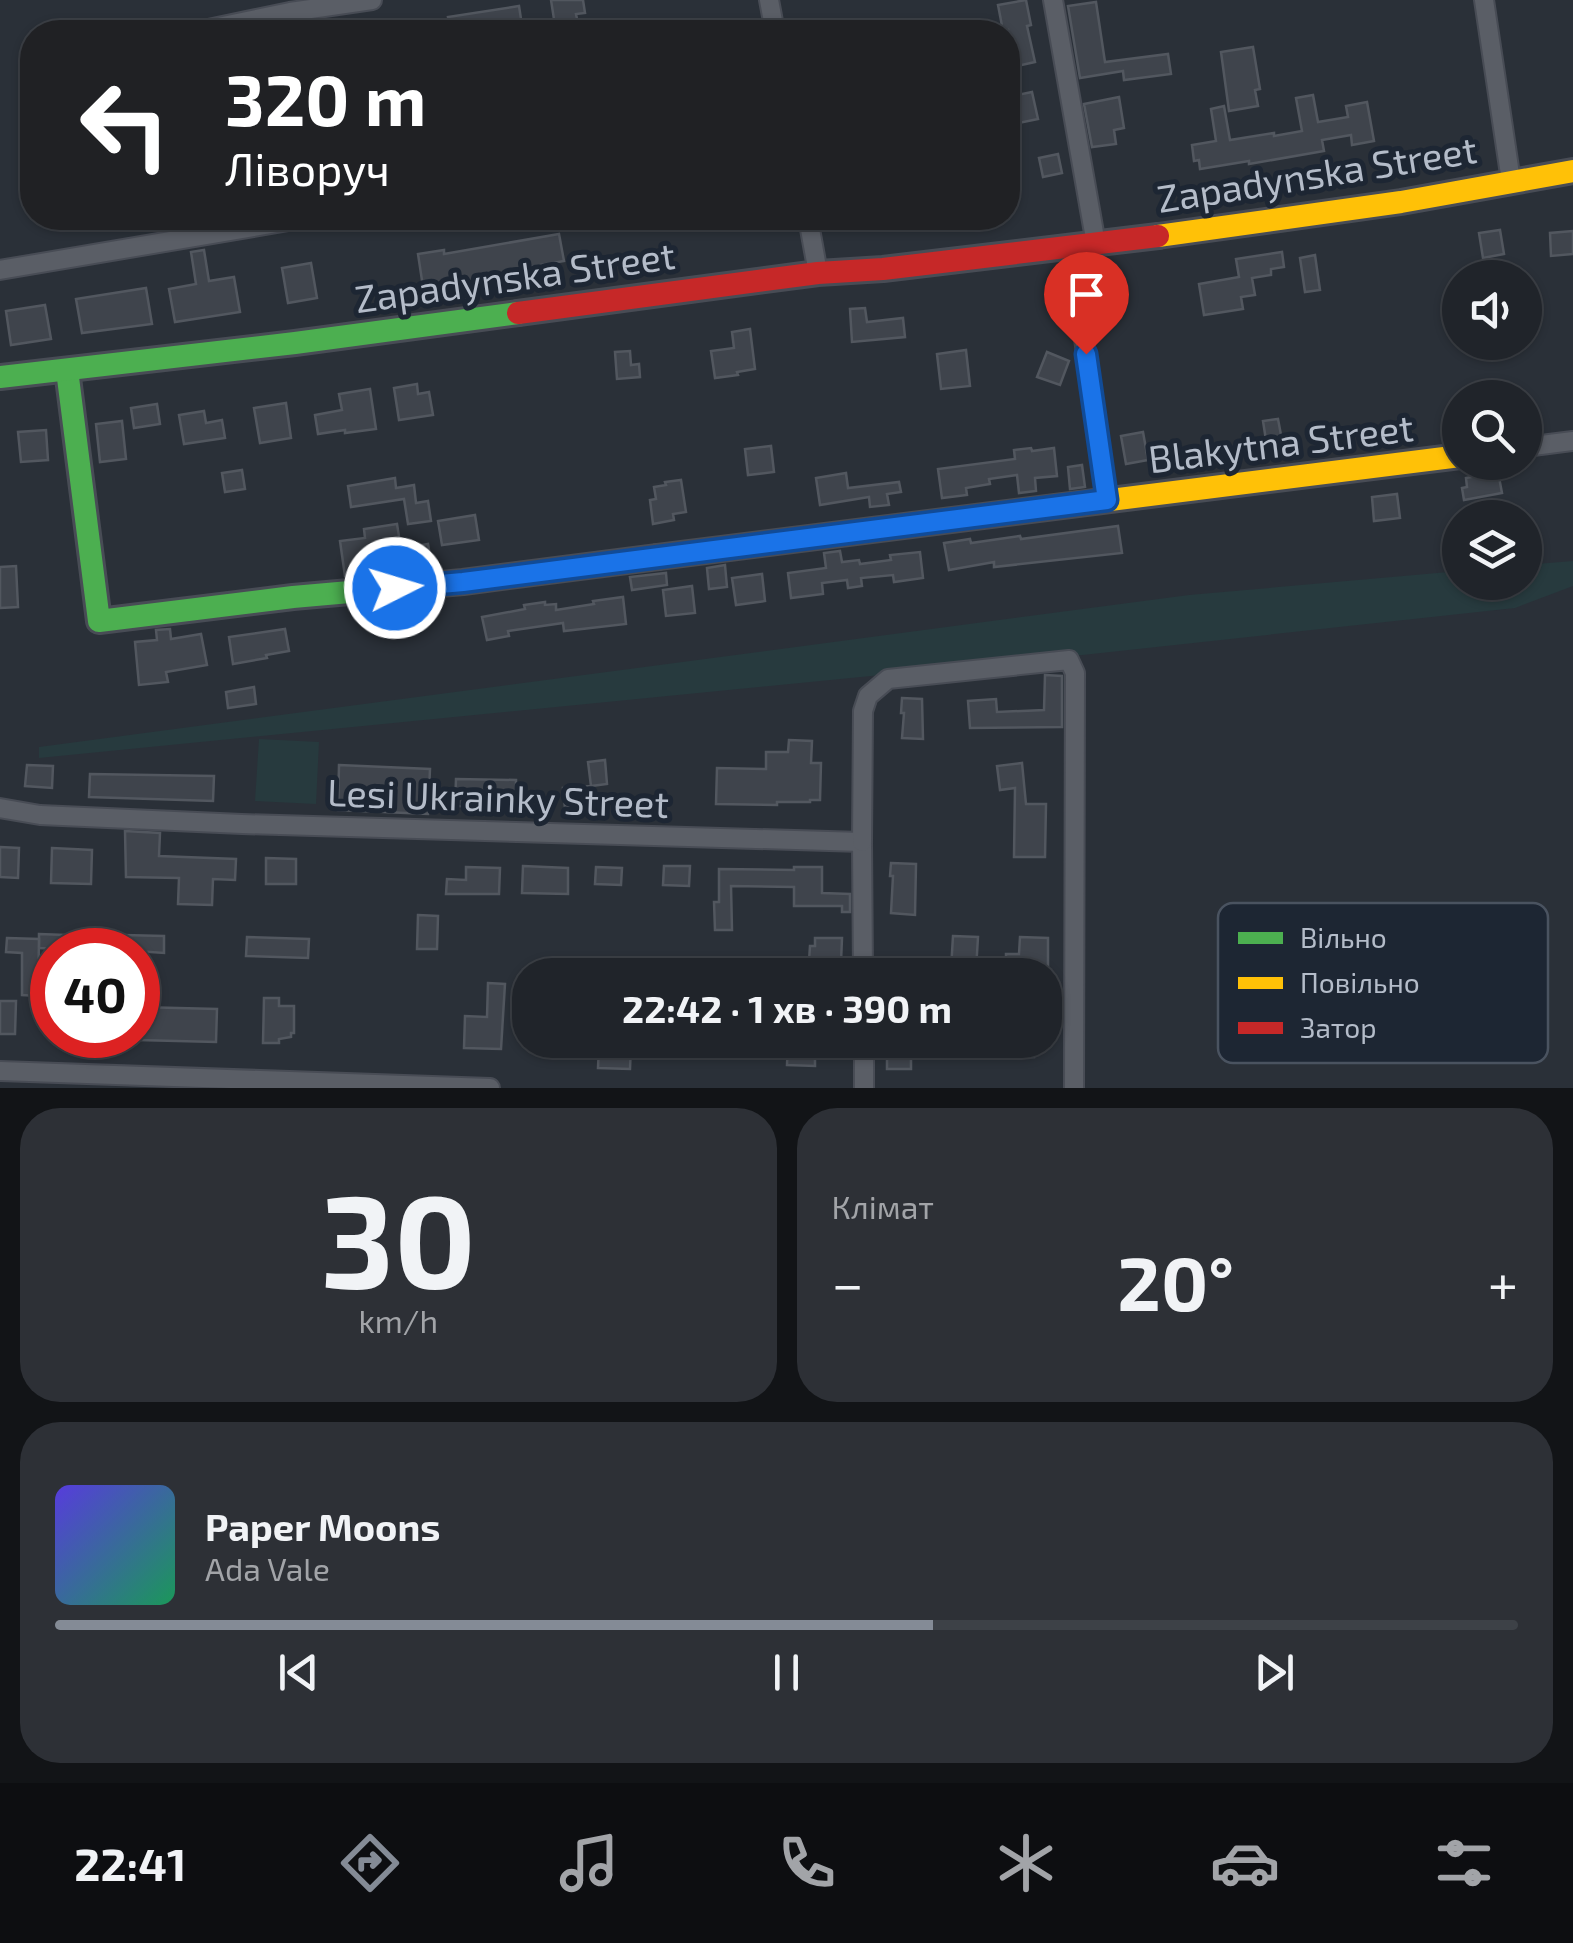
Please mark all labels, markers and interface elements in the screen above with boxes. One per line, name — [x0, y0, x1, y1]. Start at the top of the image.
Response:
text: 320 m — [225, 56, 426, 140]
icon: left — [60, 60, 190, 190]
street label: Zapadynska Street — [1154, 125, 1480, 221]
text: Ліворуч — [225, 141, 390, 195]
street label: Zapadynska Street — [352, 231, 678, 321]
pin — [1044, 252, 1129, 355]
map controls — [1442, 260, 1542, 600]
button: sound — [1442, 260, 1542, 360]
icon: arrive — [1059, 267, 1114, 322]
button: search — [1442, 380, 1542, 480]
street label: Blakytna Street — [1146, 403, 1416, 481]
button: layers — [1442, 500, 1542, 600]
position arrow — [343, 536, 447, 640]
street label: Lesi Ukrainky Street — [326, 768, 670, 826]
legend — [1218, 903, 1548, 1063]
text: Вільно — [1300, 920, 1387, 954]
speed limit sign: 40 — [30, 928, 160, 1058]
text: Повільно — [1300, 965, 1420, 999]
text: 22:42 · 1 хв · 390 m — [622, 985, 952, 1031]
text: Затор — [1300, 1010, 1377, 1044]
text: 30 — [320, 1158, 476, 1314]
text: Клімат — [832, 1187, 934, 1225]
text: 20° — [1117, 1236, 1234, 1326]
text: − — [832, 1249, 864, 1315]
text: + — [1488, 1249, 1518, 1315]
text: km/h — [359, 1301, 438, 1339]
text: Paper Moons — [205, 1503, 441, 1549]
text: Ada Vale — [205, 1549, 330, 1587]
icon: previous — [271, 1645, 326, 1700]
icon: pause — [759, 1645, 814, 1700]
icon: next — [1247, 1645, 1302, 1700]
icon: directions — [335, 1828, 405, 1898]
icon: music — [554, 1828, 624, 1898]
icon: phone — [772, 1828, 842, 1898]
icon: climate — [991, 1828, 1061, 1898]
icon: car — [1210, 1828, 1280, 1898]
icon: filters — [1429, 1828, 1499, 1898]
text: 22:41 — [74, 1836, 186, 1890]

